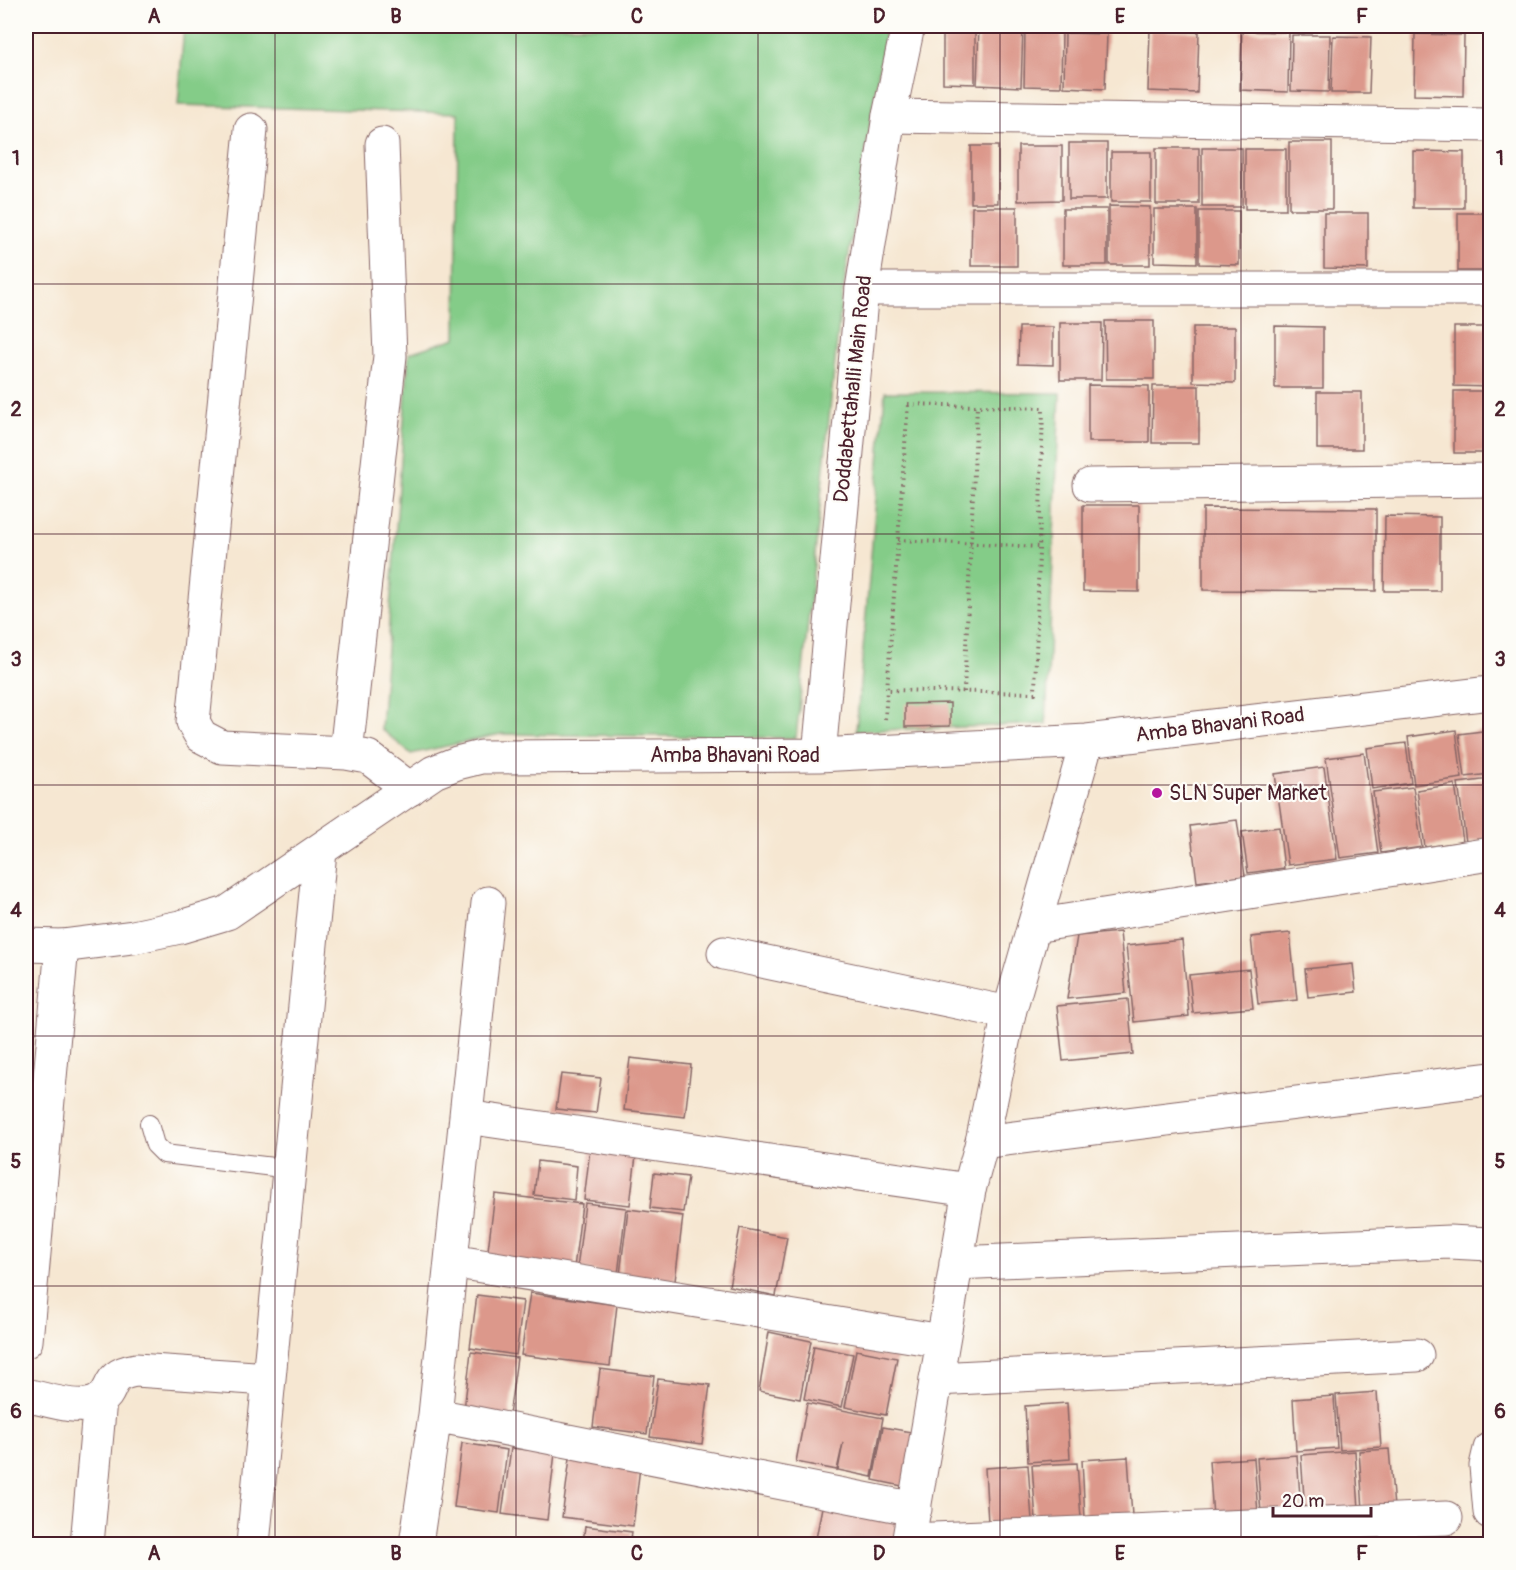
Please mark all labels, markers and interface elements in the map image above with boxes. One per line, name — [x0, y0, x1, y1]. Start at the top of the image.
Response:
text: A — [148, 4, 161, 29]
text: B — [390, 4, 402, 29]
text: C — [631, 4, 643, 29]
text: D — [873, 4, 886, 29]
text: E — [1115, 4, 1126, 29]
text: F — [1356, 4, 1368, 29]
text: 1 — [12, 146, 20, 171]
text: 1 — [1496, 146, 1504, 171]
street label: Doddabettahalli Main Road — [828, 274, 878, 504]
text: 2 — [10, 397, 22, 422]
text: 2 — [1494, 397, 1506, 422]
text: 3 — [10, 647, 22, 672]
text: 3 — [1494, 647, 1506, 672]
street label: Amba Bhavani Road — [1134, 701, 1306, 749]
street label: Amba Bhavani Road — [650, 742, 820, 769]
place label: SLN Super Market — [1169, 780, 1327, 807]
marker: SLN Super Market — [1150, 786, 1164, 800]
text: 4 — [10, 898, 22, 923]
text: 4 — [1494, 898, 1506, 923]
text: 5 — [11, 1149, 22, 1174]
text: 5 — [1495, 1149, 1506, 1174]
text: 6 — [10, 1399, 22, 1424]
text: 6 — [1494, 1399, 1506, 1424]
scale bar — [1273, 1480, 1370, 1518]
text: 20 m — [1282, 1490, 1324, 1513]
text: A — [148, 1541, 161, 1566]
text: B — [390, 1541, 402, 1566]
text: C — [631, 1541, 643, 1566]
text: D — [873, 1541, 886, 1566]
text: E — [1115, 1541, 1126, 1566]
text: F — [1356, 1541, 1368, 1566]

